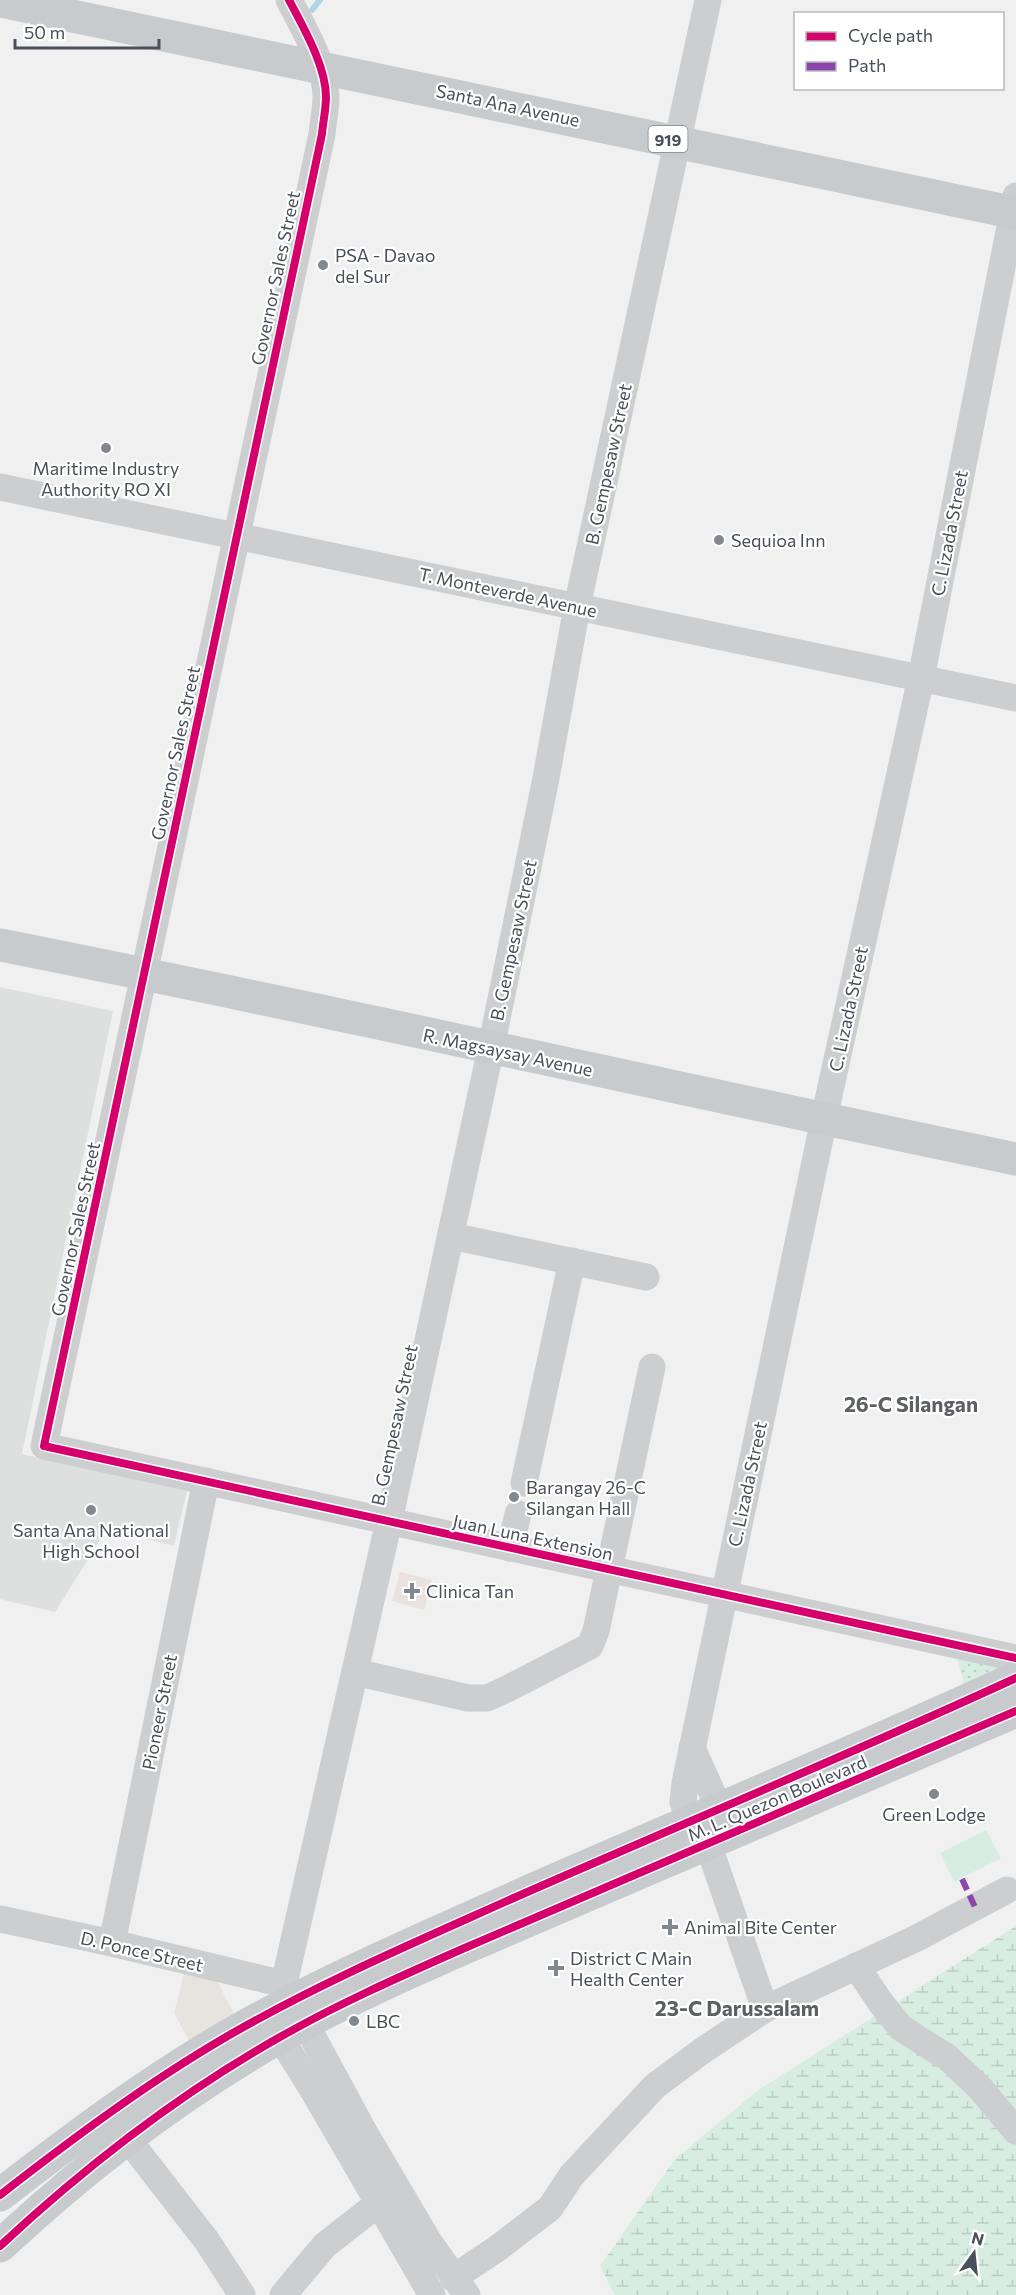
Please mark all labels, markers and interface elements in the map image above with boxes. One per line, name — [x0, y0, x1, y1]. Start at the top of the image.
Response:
scale bar — [15, 12, 159, 50]
legend — [794, 12, 1004, 90]
text: 50 m — [24, 21, 65, 43]
text: Cycle path — [848, 24, 933, 46]
text: Path — [848, 54, 886, 76]
street label: Santa Ana Avenue — [434, 79, 582, 131]
road number: 919 — [648, 126, 688, 152]
street label: Governor Sales Street — [246, 189, 304, 367]
place label: PSA - Davao del Sur — [335, 244, 435, 287]
marker: PSA - Davao del Sur — [316, 258, 330, 272]
street label: B. Gempesaw Street — [580, 382, 636, 546]
marker: Maritime Industry Authority RO XI — [99, 441, 113, 455]
place label: Maritime Industry Authority RO XI — [33, 457, 179, 500]
street label: C. Lizada Street — [926, 468, 972, 598]
place label: Sequioa Inn — [731, 529, 826, 551]
marker: Sequioa Inn — [712, 533, 726, 547]
street label: T. Monteverde Avenue — [417, 562, 599, 622]
street label: Governor Sales Street — [146, 664, 204, 842]
street label: B. Gempesaw Street — [485, 858, 541, 1022]
street label: C. Lizada Street — [824, 944, 872, 1074]
street label: R. Magsaysay Avenue — [421, 1023, 595, 1081]
street label: Governor Sales Street — [46, 1140, 104, 1318]
street label: B. Gempesaw Street — [366, 1343, 422, 1507]
district label: 26-C Silangan — [844, 1391, 978, 1416]
street label: C. Lizada Street — [723, 1419, 771, 1549]
place label: Barangay 26-C Silangan Hall — [526, 1476, 646, 1519]
marker: Barangay 26-C Silangan Hall — [507, 1490, 521, 1504]
marker: Santa Ana National High School — [84, 1503, 98, 1517]
street label: Juan Luna Extension — [451, 1509, 615, 1565]
place label: Santa Ana National High School — [13, 1519, 169, 1562]
place label: Clinica Tan — [426, 1580, 514, 1602]
marker: Clinica Tan — [403, 1582, 421, 1600]
street label: Pioneer Street — [137, 1652, 181, 1772]
street label: M. L. Quezon Boulevard — [684, 1750, 870, 1846]
marker: Green Lodge — [927, 1787, 941, 1801]
place label: Green Lodge — [882, 1803, 986, 1825]
place label: Animal Bite Center — [684, 1916, 837, 1938]
marker: Animal Bite Center — [661, 1918, 679, 1936]
street label: D. Ponce Street — [79, 1926, 205, 1976]
place label: District C Main Health Center — [570, 1947, 692, 1990]
marker: District C Main Health Center — [547, 1959, 565, 1977]
district label: 23-C Darussalam — [655, 1995, 819, 2020]
place label: LBC — [366, 2010, 400, 2032]
marker: LBC — [347, 2014, 361, 2028]
north arrow — [944, 2223, 1004, 2283]
text: N — [970, 2227, 986, 2249]

